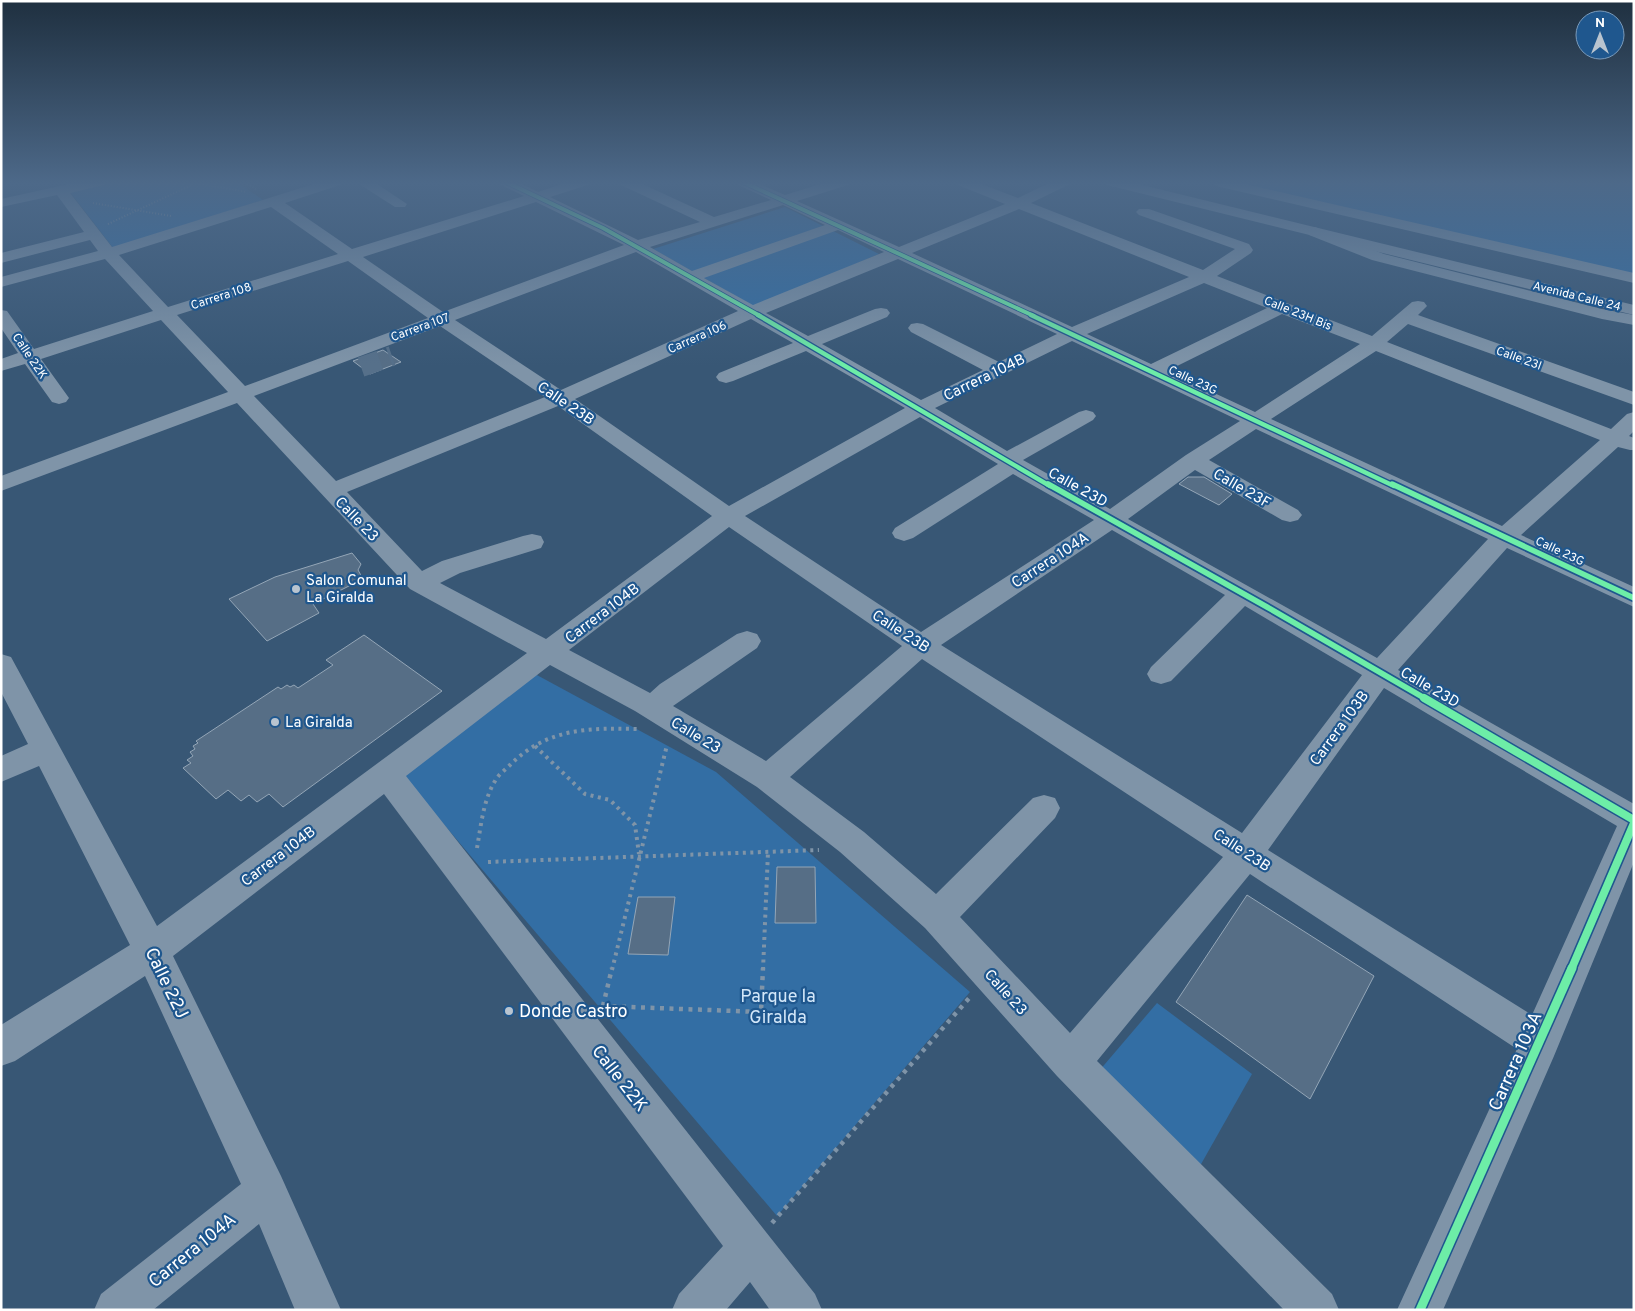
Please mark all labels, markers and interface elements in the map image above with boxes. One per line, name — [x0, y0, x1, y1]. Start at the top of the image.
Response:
north arrow — [1575, 10, 1625, 60]
text: N — [1595, 15, 1605, 32]
street label: Avenida Calle 24 — [1531, 278, 1622, 316]
street label: Carrera 108 — [189, 280, 254, 314]
street label: Calle 23H Bis — [1261, 293, 1334, 335]
street label: Carrera 107 — [389, 310, 452, 346]
street label: Carrera 106 — [666, 318, 729, 358]
street label: Calle 22K — [8, 330, 50, 383]
street label: Calle 23I — [1494, 343, 1544, 375]
street label: Carrera 104B — [941, 350, 1029, 406]
street label: Calle 23G — [1165, 363, 1220, 399]
street label: Calle 23B — [533, 378, 597, 430]
street label: Calle 23D — [1044, 464, 1110, 512]
street label: Calle 23F — [1209, 465, 1274, 513]
street label: Calle 23 — [330, 494, 382, 547]
street label: Carrera 104A — [1008, 529, 1093, 593]
street label: Calle 23G — [1532, 534, 1587, 570]
place label: Salon Comunal La Giralda — [306, 572, 407, 608]
street label: Carrera 104B — [562, 580, 644, 648]
marker: Salon Comunal La Giralda — [290, 583, 302, 595]
street label: Calle 23B — [868, 607, 933, 658]
street label: Calle 23D — [1396, 664, 1462, 713]
street label: Carrera 103B — [1307, 688, 1374, 770]
place label: La Giralda — [285, 714, 353, 733]
street label: Calle 23 — [667, 714, 724, 759]
marker: La Giralda — [269, 716, 281, 728]
street label: Carrera 104B — [238, 823, 320, 891]
street label: Calle 23B — [1209, 826, 1274, 877]
street label: Calle 22J — [139, 944, 193, 1023]
street label: Calle 23 — [979, 966, 1030, 1020]
park label: Parque la Giralda — [740, 986, 816, 1030]
place label: Donde Castro — [519, 1001, 628, 1024]
marker: Donde Castro — [503, 1005, 515, 1017]
street label: Carrera 103A — [1484, 1008, 1548, 1115]
street label: Calle 22K — [586, 1041, 652, 1117]
street label: Carrera 104A — [144, 1209, 242, 1294]

